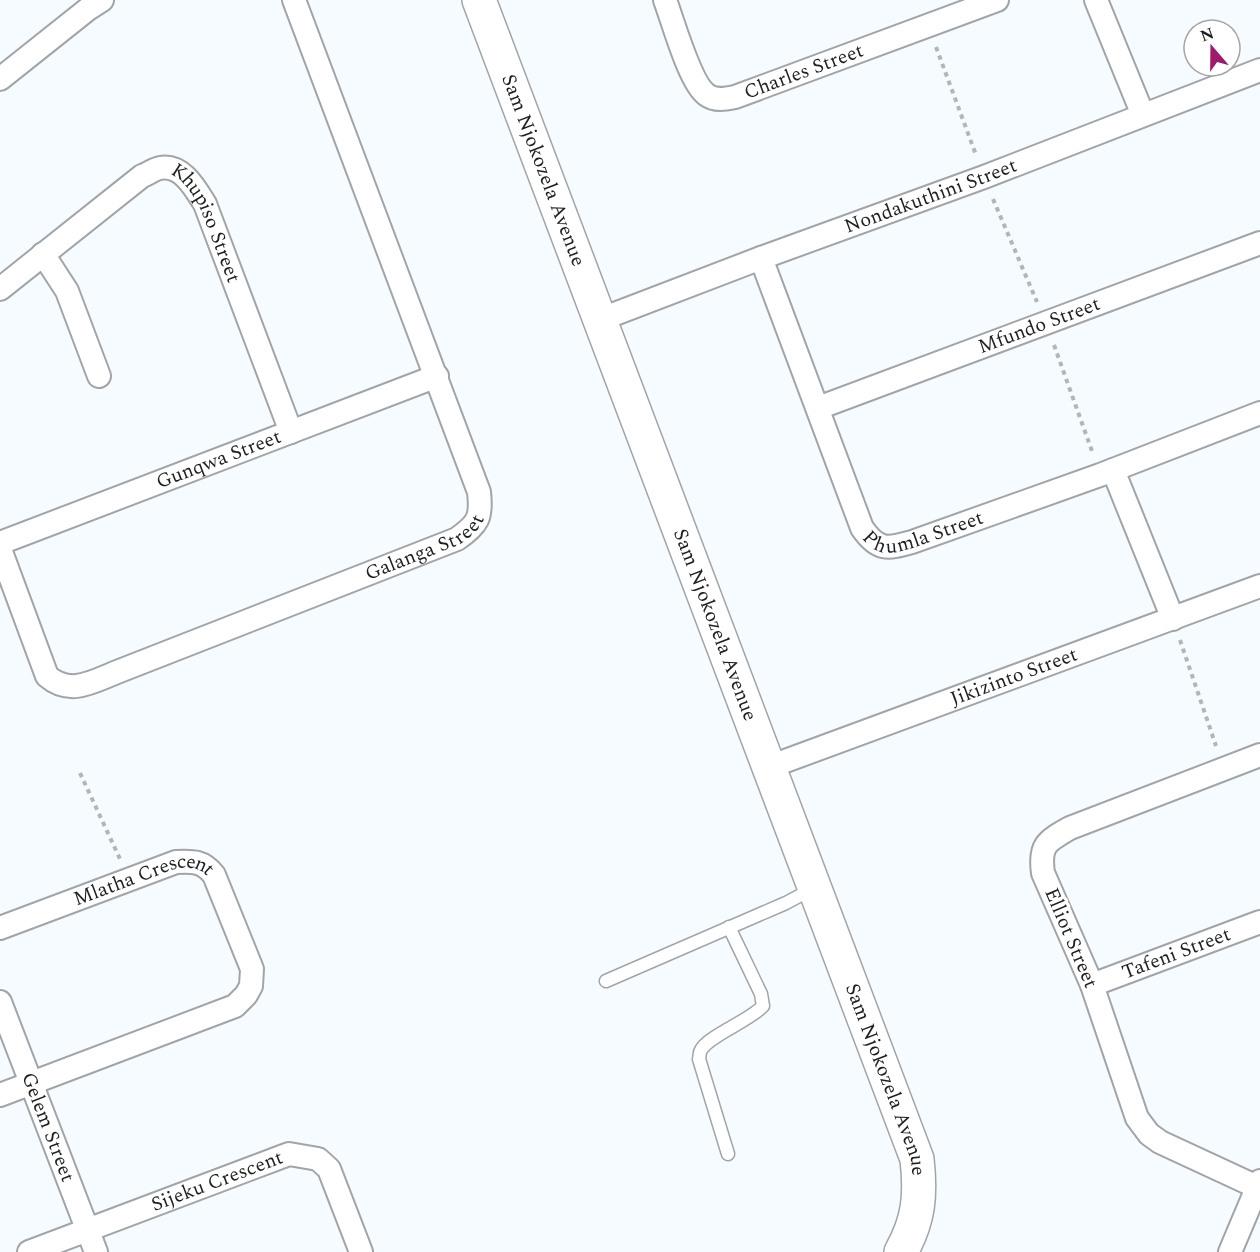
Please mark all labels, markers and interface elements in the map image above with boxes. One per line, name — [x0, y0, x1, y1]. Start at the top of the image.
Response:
north arrow — [1182, 18, 1242, 78]
text: N — [1197, 21, 1217, 48]
street label: Charles Street — [740, 36, 868, 107]
street label: Sam Njokozela Avenue — [493, 70, 593, 271]
street label: Nondakuthini Street — [840, 151, 1021, 241]
street label: Khupiso Street — [165, 156, 248, 287]
street label: Mfundo Street — [974, 289, 1105, 362]
street label: Gunqwa Street — [152, 422, 285, 497]
street label: Phumla Street — [855, 503, 988, 562]
street label: Galanga Street — [361, 509, 493, 589]
street label: Sam Njokozela Avenue — [665, 524, 765, 725]
street label: Jikizinto Street — [946, 639, 1082, 714]
street label: Mlatha Crescent — [69, 846, 222, 914]
street label: Elliot Street — [1036, 883, 1106, 993]
street label: Tafeni Street — [1118, 919, 1235, 987]
street label: Sam Njokozela Avenue — [837, 979, 933, 1177]
street label: Gelem Street — [13, 1068, 83, 1186]
street label: Sijeku Crescent — [147, 1143, 287, 1220]

